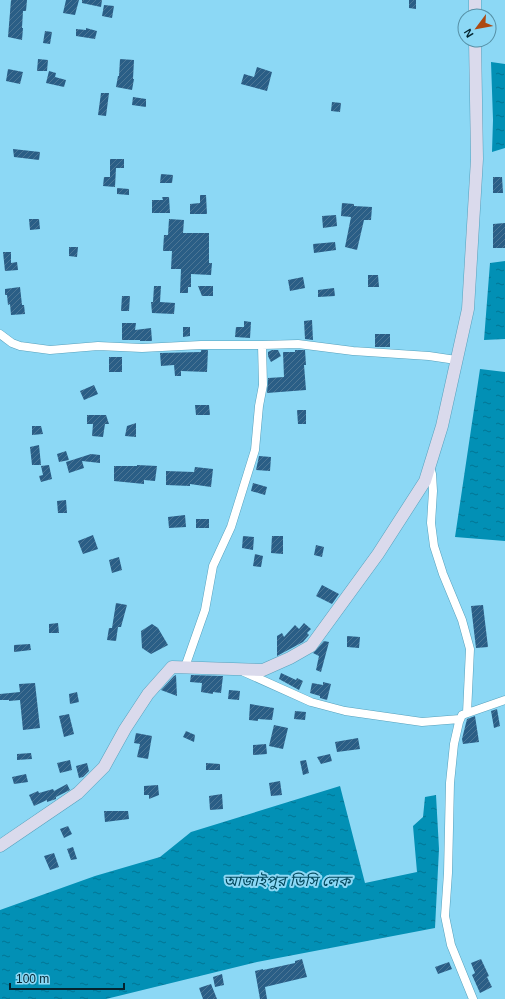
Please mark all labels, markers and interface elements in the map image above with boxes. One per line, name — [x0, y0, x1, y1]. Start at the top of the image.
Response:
north arrow — [457, 8, 497, 48]
text: N — [461, 27, 476, 40]
water label: আজাইপুর ডিসি লেক — [224, 872, 353, 890]
scale bar — [10, 965, 124, 991]
text: 100 m — [16, 972, 49, 986]

